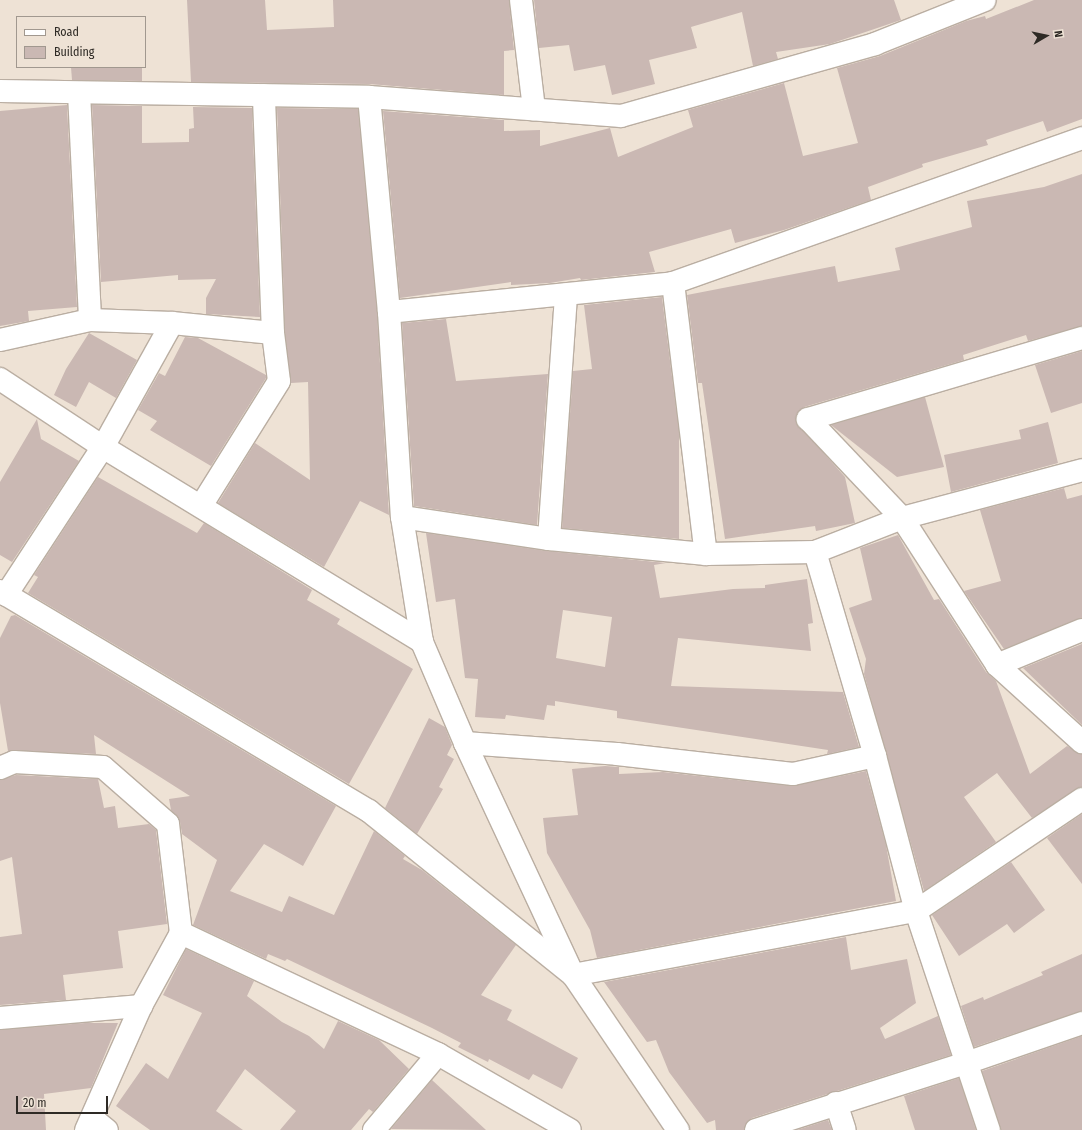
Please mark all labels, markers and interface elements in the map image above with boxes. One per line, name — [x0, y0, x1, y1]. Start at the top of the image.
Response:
legend — [16, 16, 146, 68]
north arrow — [1026, 16, 1066, 56]
text: Road — [54, 25, 79, 39]
text: N — [1051, 30, 1065, 38]
text: Building — [54, 45, 94, 59]
scale bar — [18, 1088, 110, 1114]
text: 20 m — [23, 1096, 47, 1110]

